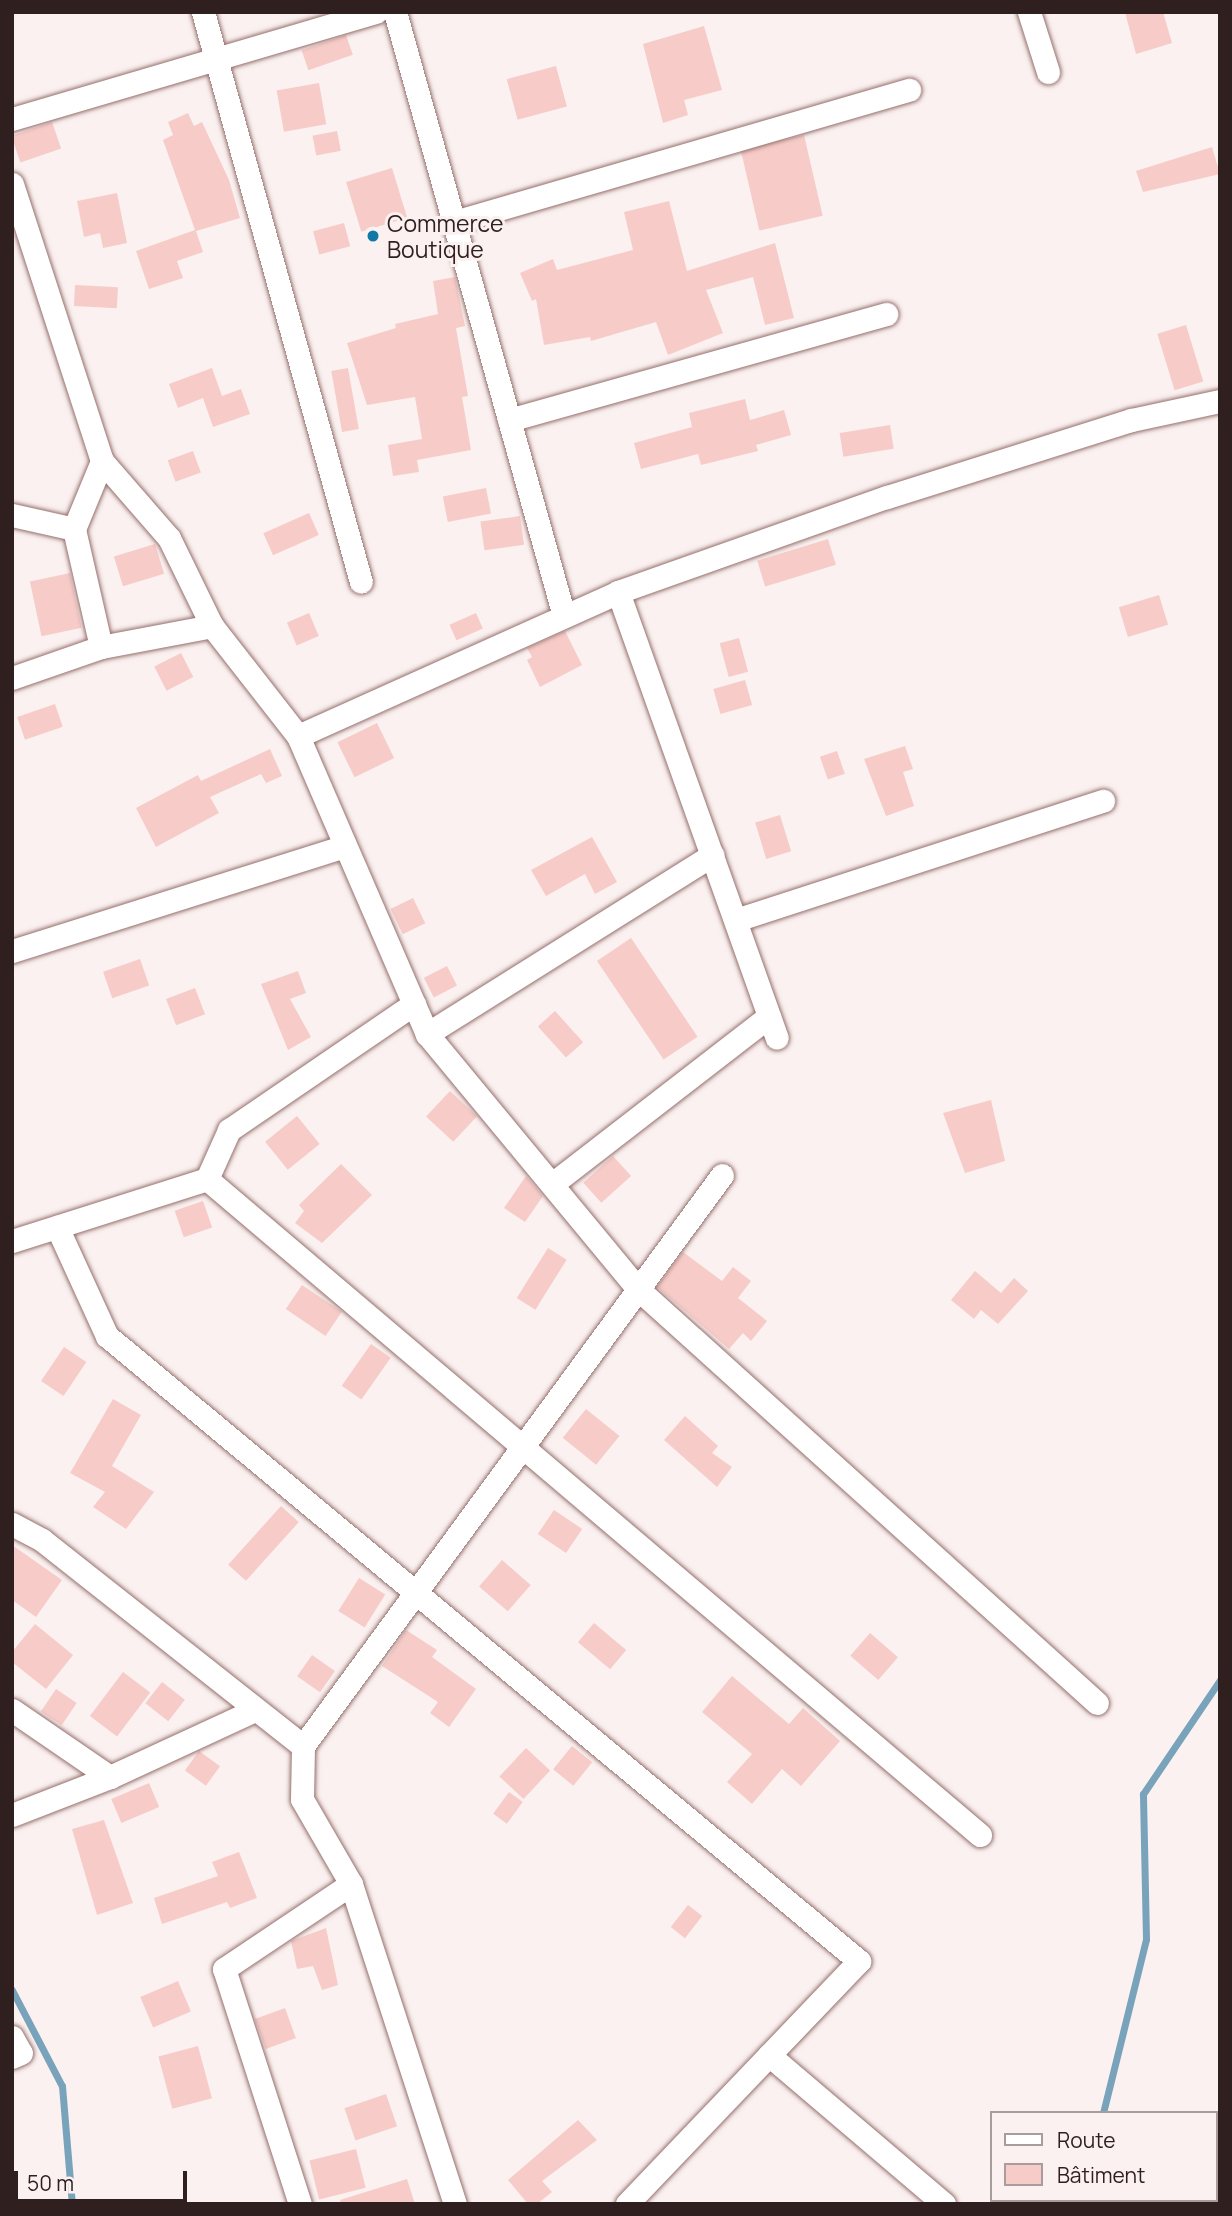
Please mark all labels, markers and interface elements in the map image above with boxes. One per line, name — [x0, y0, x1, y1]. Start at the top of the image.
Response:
place label: Commerce Boutique — [387, 209, 503, 263]
marker: Commerce Boutique — [365, 228, 381, 244]
legend — [990, 2111, 1218, 2202]
text: Route — [1057, 2126, 1115, 2154]
scale bar — [18, 2156, 191, 2200]
text: Bâtiment — [1057, 2161, 1145, 2189]
text: 50 m — [27, 2169, 74, 2197]

